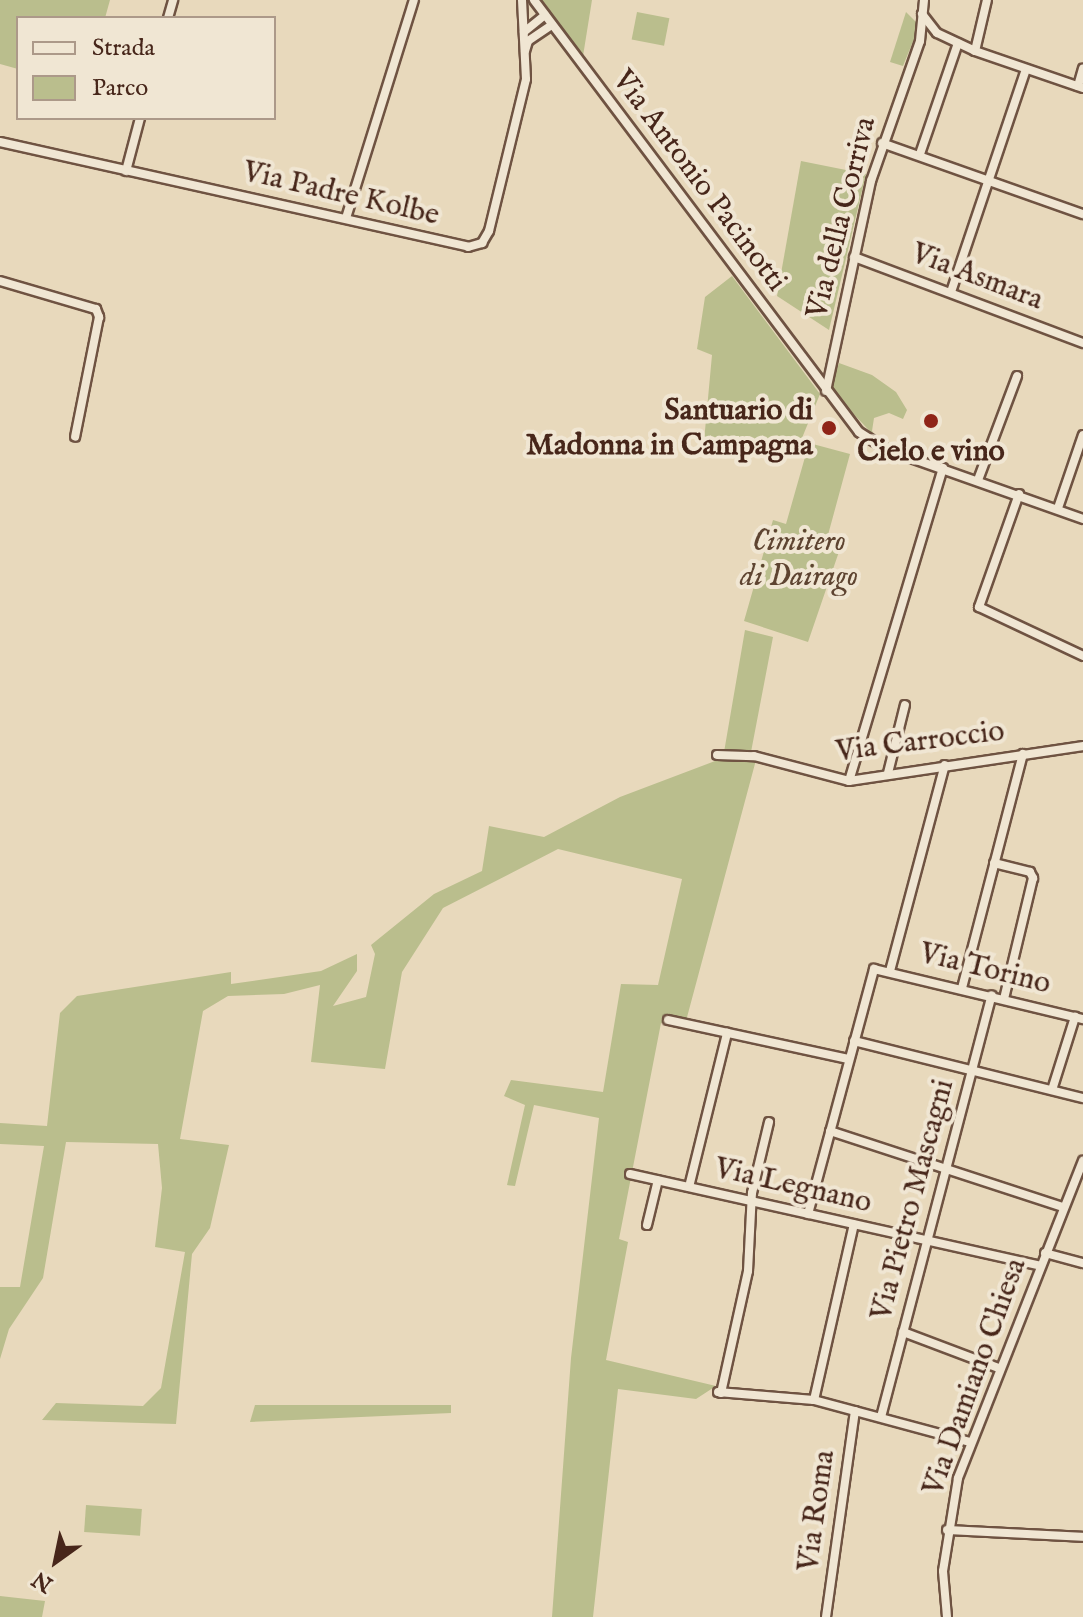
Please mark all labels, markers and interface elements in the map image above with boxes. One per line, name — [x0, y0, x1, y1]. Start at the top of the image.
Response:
legend — [16, 16, 276, 120]
text: Strada — [92, 33, 155, 64]
street label: Via Antonio Pacinotti — [604, 63, 794, 299]
text: Parco — [92, 73, 148, 104]
street label: Via della Corriva — [800, 113, 884, 323]
street label: Via Padre Kolbe — [239, 154, 443, 234]
street label: Via Asmara — [906, 235, 1048, 319]
place label: Santuario di Madonna in Campagna — [526, 393, 813, 464]
marker: Cielo e vino — [922, 412, 940, 430]
marker: Santuario di Madonna in Campagna — [820, 419, 838, 437]
place label: Cielo e vino — [857, 434, 1005, 470]
park label: Cimitero di Dairago — [740, 524, 858, 594]
street label: Via Carroccio — [834, 714, 1006, 770]
street label: Via Torino — [916, 935, 1054, 1003]
street label: Via Pietro Mascagni — [864, 1076, 962, 1324]
street label: Via Legnano — [711, 1150, 875, 1222]
street label: Via Damiano Chiesa — [915, 1254, 1035, 1500]
street label: Via Roma — [791, 1448, 843, 1574]
north arrow — [16, 1521, 96, 1601]
text: N — [27, 1564, 59, 1598]

